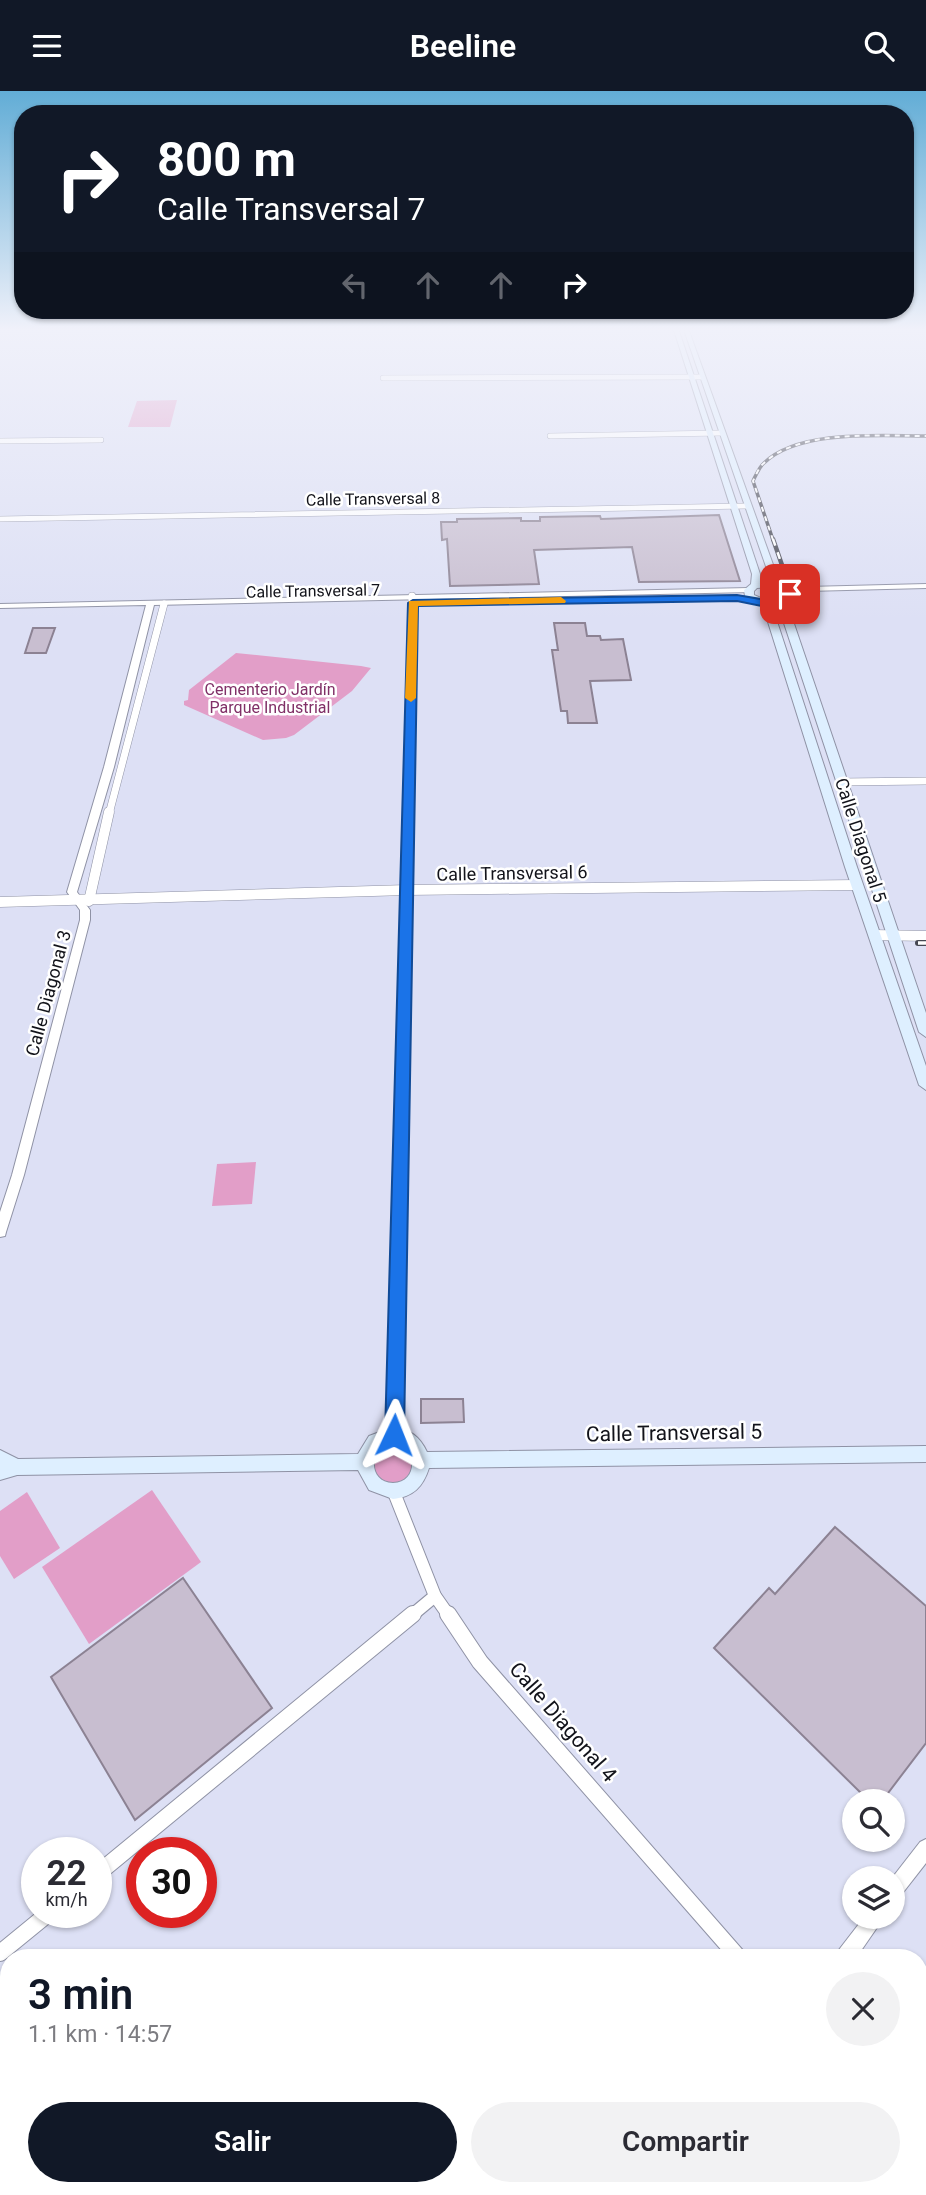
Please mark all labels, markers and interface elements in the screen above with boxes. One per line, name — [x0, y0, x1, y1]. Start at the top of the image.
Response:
icon: menu — [28, 27, 66, 65]
text: Beeline — [410, 27, 516, 65]
icon: search — [860, 27, 898, 65]
text: 800 m — [157, 131, 296, 188]
icon: right — [42, 133, 133, 224]
text: Calle Transversal 7 — [157, 190, 426, 228]
icon: left — [336, 266, 374, 304]
icon: ahead — [409, 266, 447, 304]
icon: ahead — [482, 266, 520, 304]
icon: right — [555, 266, 593, 304]
street label: Calle Transversal 8 — [306, 488, 440, 510]
pin — [760, 564, 820, 624]
icon: arrive — [771, 575, 809, 613]
street label: Calle Transversal 7 — [246, 580, 380, 602]
park label: Cementerio Jardín Parque Industrial — [205, 680, 336, 717]
street label: Calle Diagonal 5 — [831, 775, 891, 905]
street label: Calle Transversal 6 — [436, 861, 588, 885]
street label: Calle Diagonal 3 — [21, 928, 75, 1058]
position arrow — [357, 1398, 431, 1472]
street label: Calle Transversal 5 — [586, 1419, 762, 1447]
street label: Calle Diagonal 4 — [504, 1657, 622, 1787]
map controls — [842, 1789, 905, 1929]
button: search — [842, 1789, 905, 1852]
speed limit sign: 30 — [126, 1837, 217, 1928]
text: 22 — [46, 1853, 87, 1894]
button: layers — [842, 1866, 905, 1929]
text: km/h — [45, 1889, 88, 1910]
text: 3 min — [28, 1970, 133, 2019]
button: close — [826, 1972, 900, 2046]
text: 1.1 km · 14:57 — [28, 2021, 172, 2048]
button: Salir — [28, 2102, 457, 2182]
button: Compartir — [471, 2102, 900, 2182]

